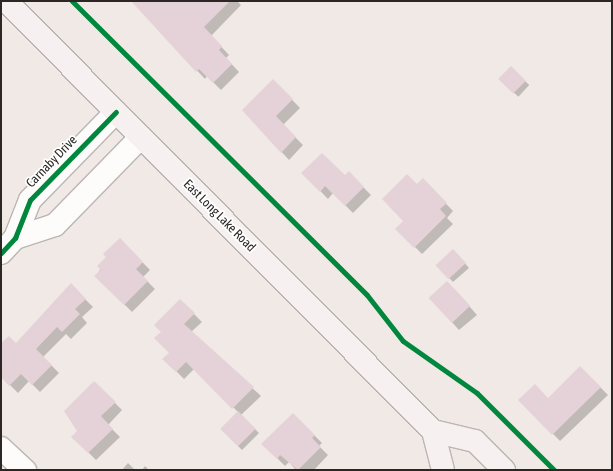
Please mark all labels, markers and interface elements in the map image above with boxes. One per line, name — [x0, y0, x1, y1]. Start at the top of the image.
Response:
street label: Carnaby Drive — [23, 133, 81, 191]
street label: East Long Lake Road — [180, 177, 258, 255]

